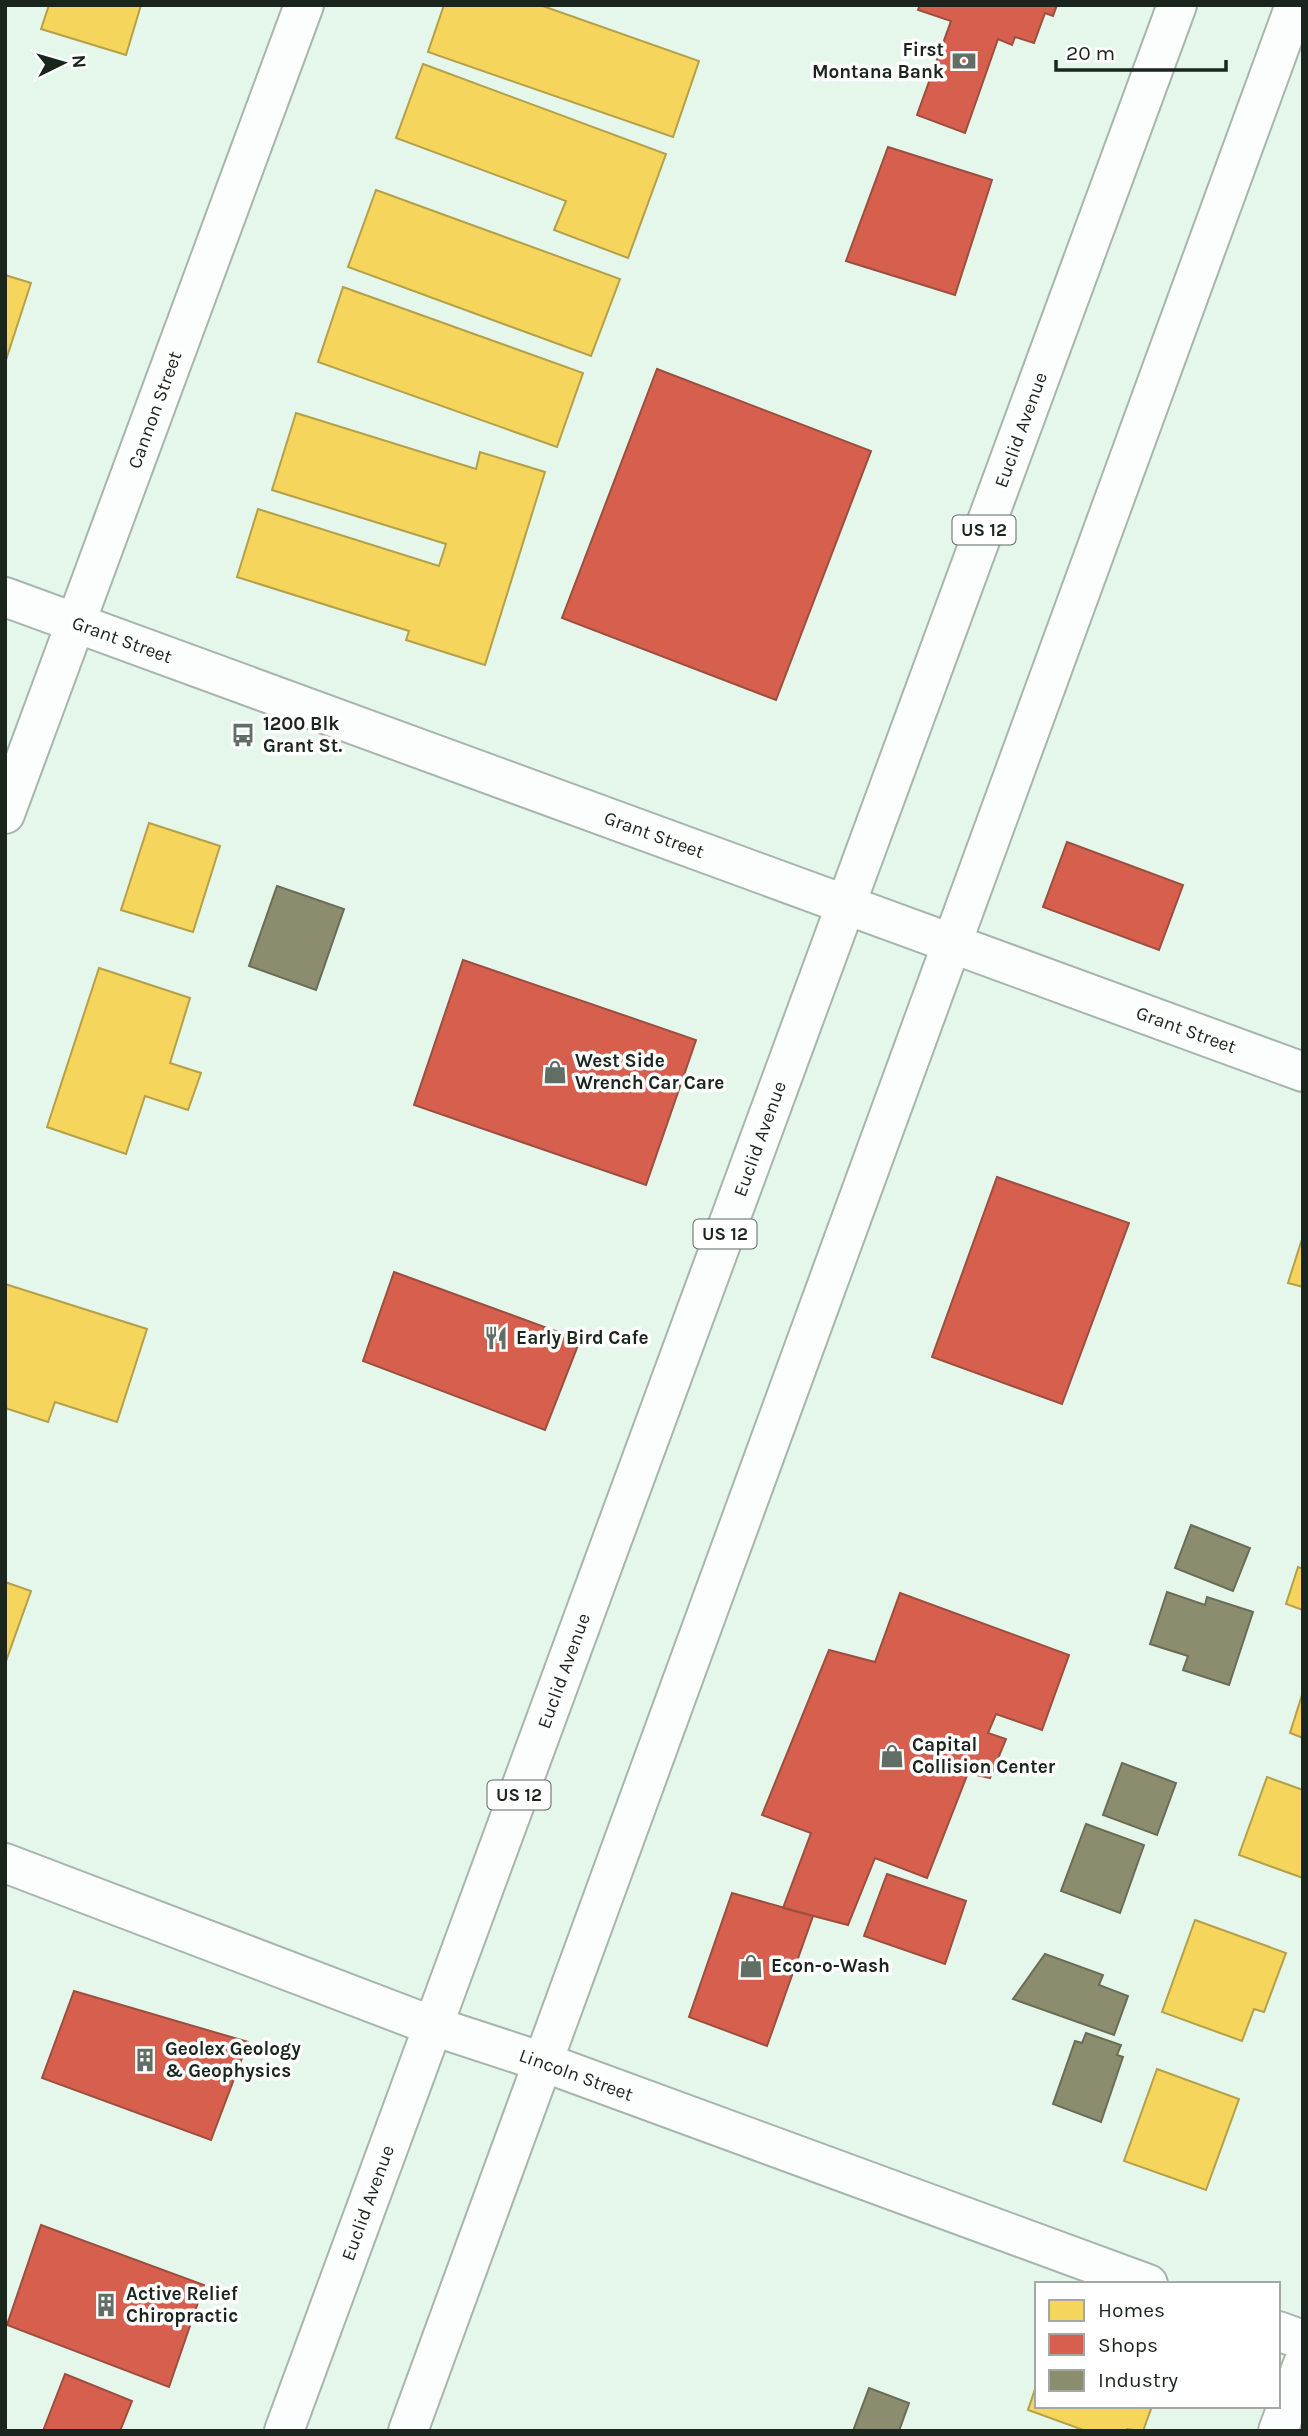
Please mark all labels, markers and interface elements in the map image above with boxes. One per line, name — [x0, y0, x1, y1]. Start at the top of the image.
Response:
north arrow — [28, 28, 98, 98]
scale bar — [1056, 28, 1226, 72]
place label: First Montana Bank — [812, 39, 944, 83]
text: 20 m — [1066, 41, 1115, 65]
bank icon: First Montana Bank — [950, 47, 978, 75]
text: N — [67, 54, 90, 69]
street label: Cannon Street — [124, 348, 186, 472]
street label: Euclid Avenue — [990, 369, 1052, 491]
road number: US 12 — [953, 516, 1016, 544]
street label: Grant Street — [69, 612, 175, 668]
place label: 1200 Blk Grant St. — [263, 713, 342, 757]
bus stop icon: 1200 Blk Grant St. — [229, 721, 257, 749]
street label: Grant Street — [601, 807, 707, 863]
street label: Grant Street — [1133, 1002, 1239, 1058]
place label: West Side Wrench Car Care — [575, 1050, 724, 1094]
shop icon: West Side Wrench Car Care — [541, 1058, 569, 1086]
street label: Euclid Avenue — [729, 1078, 791, 1200]
road number: US 12 — [694, 1219, 756, 1248]
restaurant icon: Early Bird Cafe — [482, 1324, 510, 1352]
place label: Early Bird Cafe — [516, 1327, 649, 1349]
street label: Euclid Avenue — [533, 1610, 595, 1732]
place label: Capital Collision Center — [912, 1734, 1056, 1778]
shop icon: Capital Collision Center — [878, 1742, 906, 1770]
road number: US 12 — [488, 1780, 550, 1810]
shop icon: Econ-o-Wash — [737, 1952, 765, 1980]
place label: Econ-o-Wash — [771, 1955, 890, 1977]
place label: Geolex Geology & Geophysics — [165, 2038, 301, 2082]
street label: Lincoln Street — [516, 2044, 636, 2106]
building icon: Geolex Geology & Geophysics — [131, 2046, 159, 2074]
street label: Euclid Avenue — [337, 2142, 399, 2264]
legend — [1035, 2282, 1280, 2408]
place label: Active Relief Chiropractic — [126, 2283, 239, 2327]
building icon: Active Relief Chiropractic — [92, 2291, 120, 2319]
text: Homes — [1098, 2298, 1165, 2322]
text: Shops — [1098, 2333, 1158, 2357]
text: Industry — [1098, 2368, 1178, 2392]

